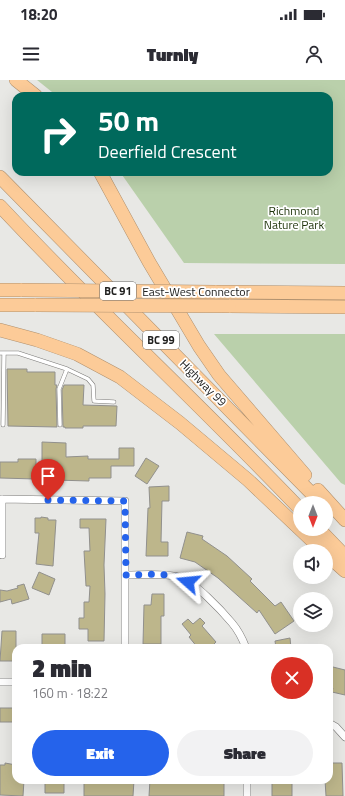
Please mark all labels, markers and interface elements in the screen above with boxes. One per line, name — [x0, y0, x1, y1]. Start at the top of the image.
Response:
text: 18:20 — [20, 3, 57, 26]
text: Turnly — [147, 41, 198, 68]
icon: menu — [20, 43, 42, 65]
icon: person — [303, 43, 325, 65]
text: 50 m — [98, 99, 159, 142]
icon: right — [32, 108, 84, 160]
text: Deerfield Crescent — [98, 138, 237, 165]
park label: Richmond Nature Park — [264, 201, 324, 234]
road number: BC 91 — [100, 282, 136, 300]
street label: East-West Connector — [142, 282, 250, 301]
road number: BC 99 — [143, 331, 179, 349]
street label: Highway 99 — [175, 355, 232, 411]
pin — [31, 459, 65, 500]
icon: arrive — [37, 465, 59, 487]
north arrow — [293, 496, 333, 536]
map controls — [293, 496, 333, 632]
button: sound — [293, 544, 333, 584]
position arrow — [167, 561, 209, 603]
button: layers — [293, 592, 333, 632]
text: 2 min — [32, 650, 92, 686]
button: close — [271, 657, 313, 699]
text: 160 m · 18:22 — [32, 683, 108, 703]
button: Exit — [32, 730, 169, 776]
button: Share — [177, 730, 313, 776]

